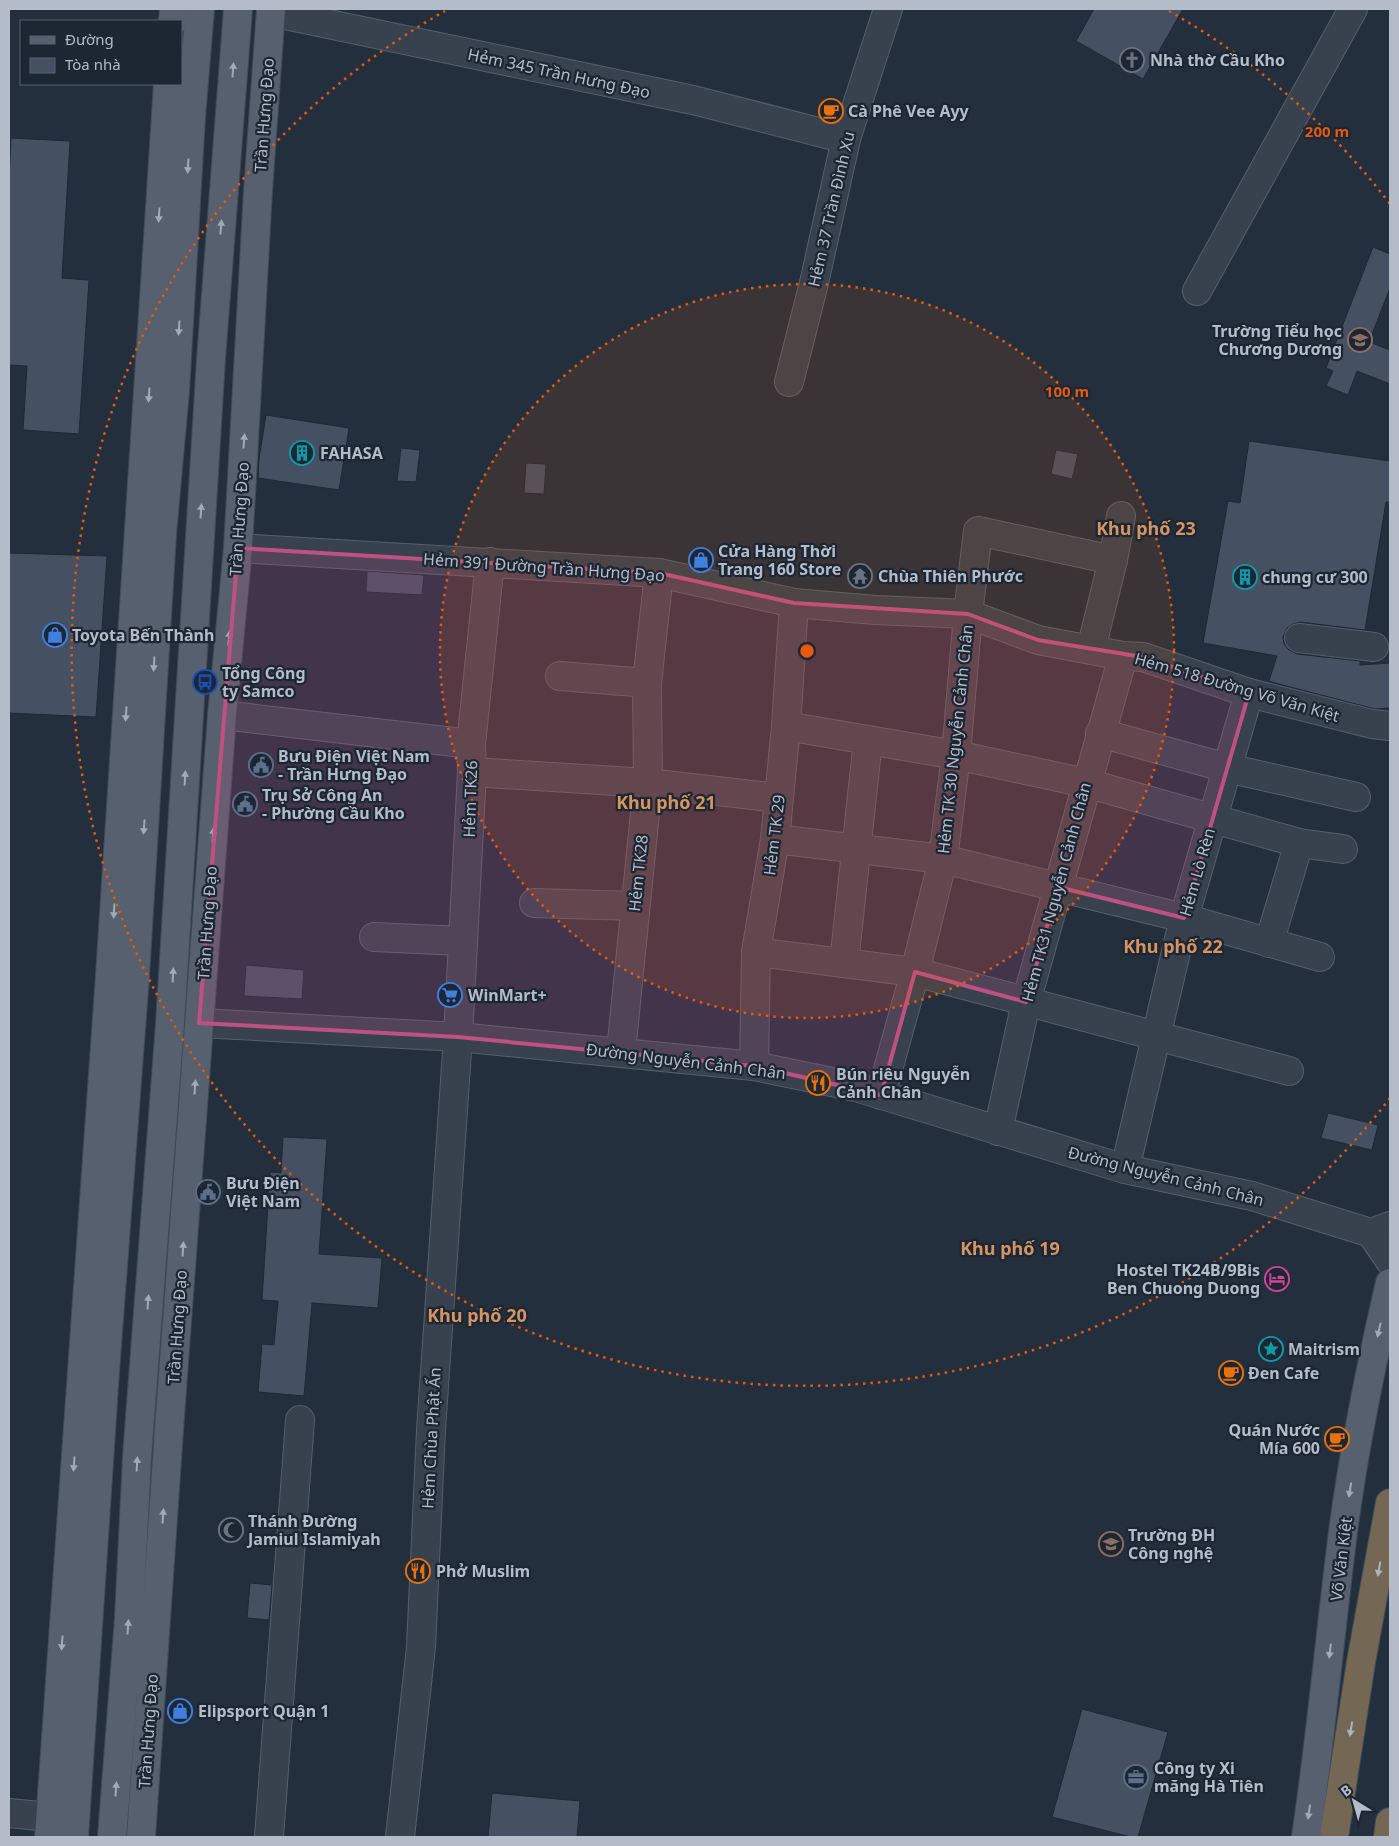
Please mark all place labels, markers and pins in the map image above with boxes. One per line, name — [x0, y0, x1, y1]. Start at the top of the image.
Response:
church icon: Nhà thờ Cầu Kho — [1119, 47, 1145, 73]
place label: Nhà thờ Cầu Kho — [1150, 49, 1285, 71]
cafe icon: Cà Phê Vee Ayy — [818, 98, 844, 124]
place label: Cà Phê Vee Ayy — [848, 100, 970, 122]
place label: Trường Tiểu học Chương Dương — [1212, 320, 1342, 360]
school or university icon: Trường Tiểu học Chương Dương — [1347, 327, 1373, 353]
building icon: FAHASA — [289, 440, 315, 466]
place label: FAHASA — [320, 442, 384, 464]
place label: Cửa Hàng Thời Trang 160 Store — [718, 540, 841, 580]
shop icon: Cửa Hàng Thời Trang 160 Store — [688, 547, 714, 573]
temple icon: Chùa Thiên Phước — [847, 563, 873, 589]
building icon: chung cư 300 — [1232, 564, 1258, 590]
place label: Chùa Thiên Phước — [878, 565, 1023, 587]
place label: chung cư 300 — [1262, 566, 1368, 588]
shop icon: Toyota Bến Thành — [42, 622, 68, 648]
place label: Toyota Bến Thành — [72, 624, 214, 646]
centre of rings — [798, 642, 816, 660]
place label: Tổng Công ty Samco — [222, 662, 306, 702]
bus stop icon: Tổng Công ty Samco — [192, 669, 218, 695]
place label: Bưu Điện Việt Nam - Trần Hưng Đạo — [278, 745, 430, 785]
public building icon: Bưu Điện Việt Nam - Trần Hưng Đạo — [248, 752, 274, 778]
place label: Trụ Sở Công An - Phường Cầu Kho — [262, 784, 405, 824]
public building icon: Trụ Sở Công An - Phường Cầu Kho — [232, 791, 258, 817]
supermarket icon: WinMart+ — [437, 982, 463, 1008]
place label: WinMart+ — [468, 984, 547, 1006]
place label: Bún riêu Nguyễn Cảnh Chân — [836, 1063, 970, 1103]
restaurant icon: Bún riêu Nguyễn Cảnh Chân — [805, 1070, 831, 1096]
place label: Bưu Điện Việt Nam — [226, 1172, 300, 1212]
public building icon: Bưu Điện Việt Nam — [195, 1179, 221, 1205]
place label: Hostel TK24B/9Bis Ben Chuong Duong — [1107, 1259, 1260, 1299]
hotel icon: Hostel TK24B/9Bis Ben Chuong Duong — [1264, 1266, 1290, 1292]
place icon: Maitrism — [1258, 1336, 1284, 1362]
place label: Maitrism — [1288, 1338, 1360, 1360]
cafe icon: Đen Cafe — [1218, 1360, 1244, 1386]
place label: Đen Cafe — [1248, 1362, 1319, 1384]
place label: Quán Nước Mía 600 — [1229, 1419, 1320, 1459]
cafe icon: Quán Nước Mía 600 — [1324, 1426, 1350, 1452]
place label: Thánh Đường Jamiul Islamiyah — [246, 1510, 381, 1550]
mosque icon: Thánh Đường Jamiul Islamiyah — [218, 1517, 244, 1543]
place label: Trường ĐH Công nghệ — [1128, 1524, 1215, 1564]
school or university icon: Trường ĐH Công nghệ — [1098, 1531, 1124, 1557]
restaurant icon: Phở Muslim — [405, 1558, 431, 1584]
place label: Phở Muslim — [436, 1560, 530, 1582]
shop icon: Elipsport Quận 1 — [167, 1698, 193, 1724]
place label: Elipsport Quận 1 — [198, 1700, 329, 1722]
place label: Công ty Xi măng Hà Tiên — [1154, 1757, 1264, 1797]
office icon: Công ty Xi măng Hà Tiên — [1123, 1764, 1149, 1790]

